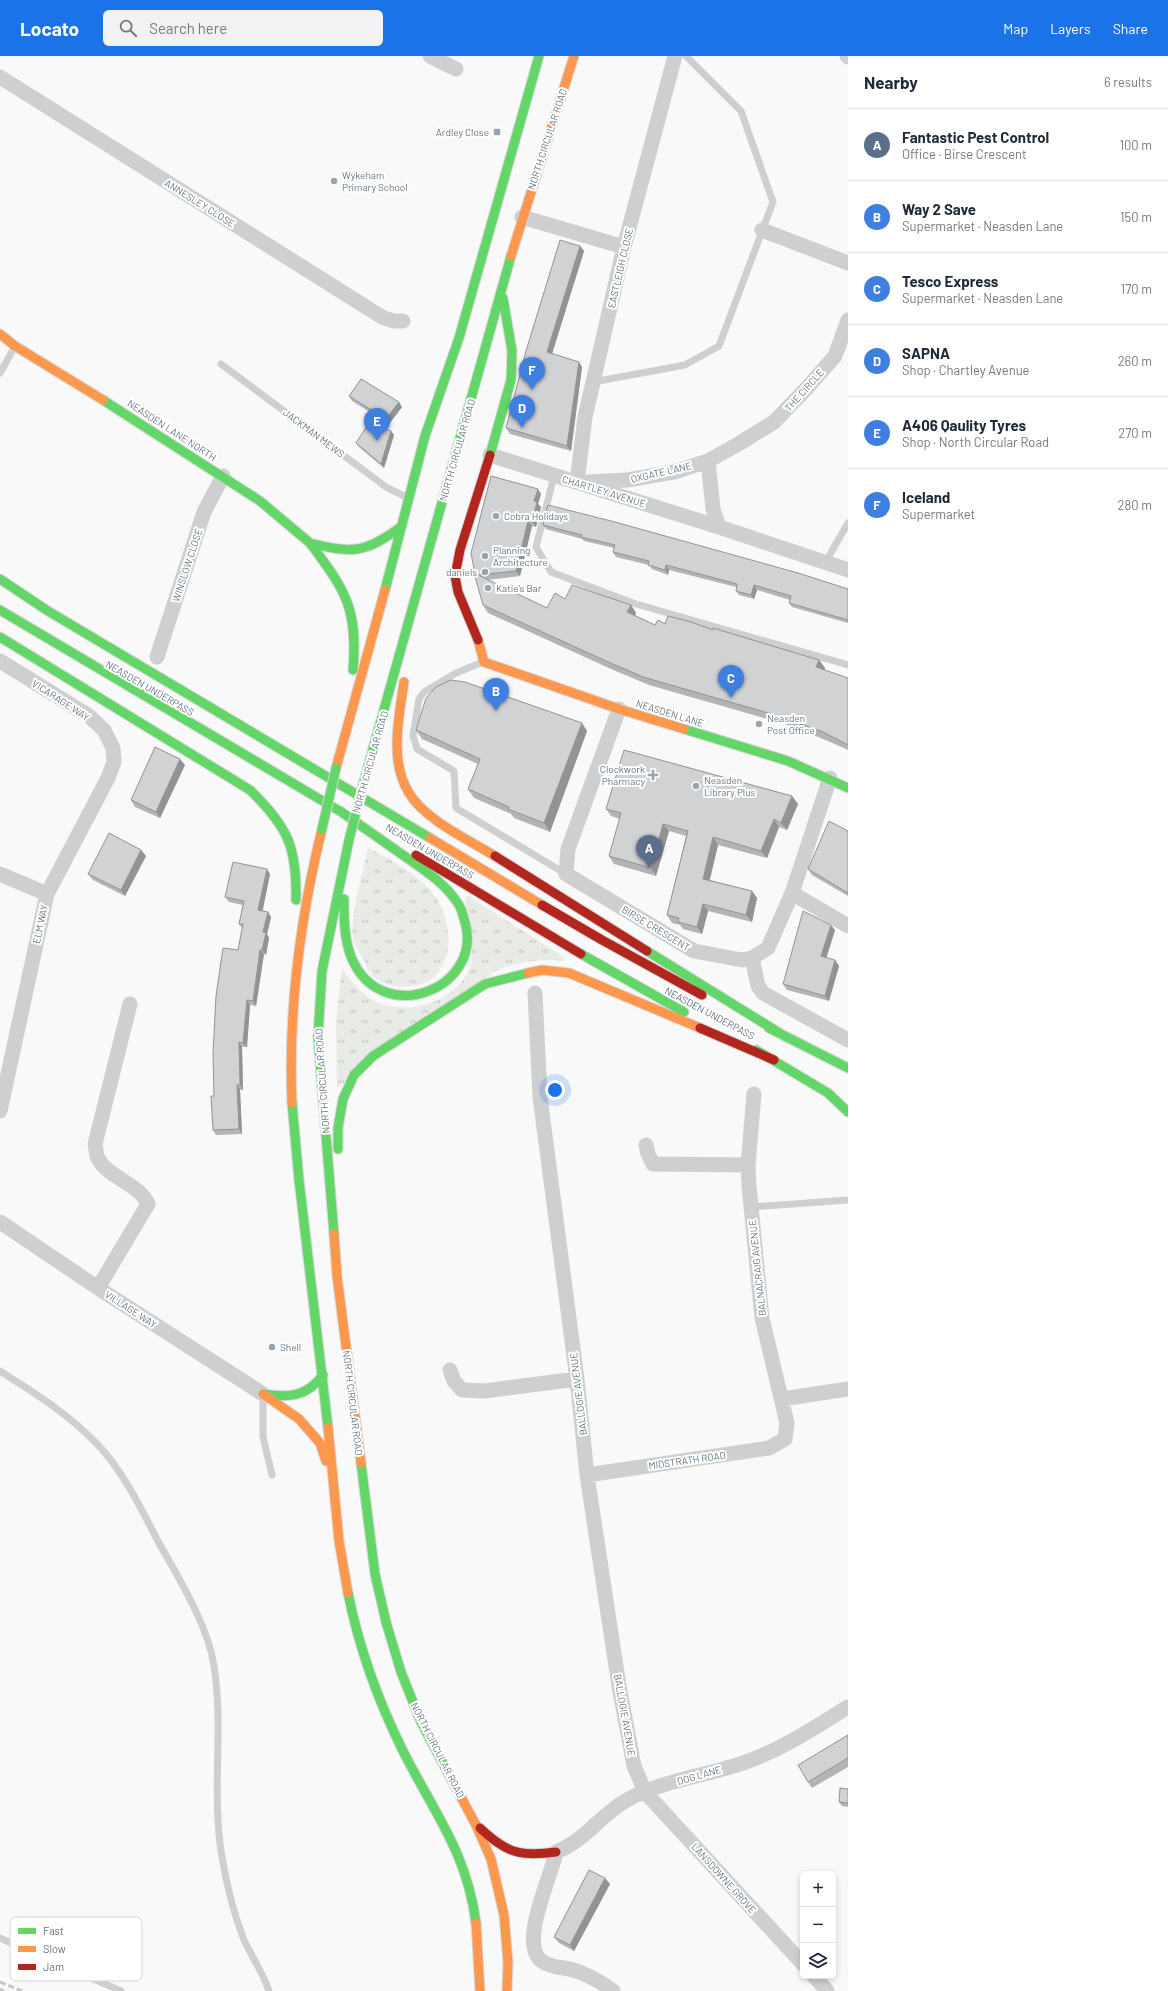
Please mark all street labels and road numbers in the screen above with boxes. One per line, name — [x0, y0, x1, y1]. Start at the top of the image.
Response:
street label: NORTH CIRCULAR ROAD — [525, 87, 569, 191]
street label: ANNESLEY CLOSE — [163, 177, 237, 229]
street label: EASTLEIGH CLOSE — [605, 227, 635, 309]
street label: THE CIRCLE — [782, 366, 826, 414]
street label: NEASDEN LANE NORTH — [125, 397, 219, 463]
street label: NORTH CIRCULAR ROAD — [437, 398, 477, 502]
street label: JACKMAN MEWS — [281, 406, 347, 460]
street label: OXGATE LANE — [629, 459, 693, 485]
street label: CHARTLEY AVENUE — [561, 473, 647, 509]
street label: WINSLOW CLOSE — [169, 527, 205, 603]
street label: NEASDEN UNDERPASS — [104, 658, 196, 718]
street label: VICARAGE WAY — [30, 677, 92, 723]
street label: NEASDEN LANE — [635, 697, 705, 729]
street label: NORTH CIRCULAR ROAD — [350, 710, 390, 814]
street label: NEASDEN UNDERPASS — [384, 821, 476, 881]
street label: ELM WAY — [30, 903, 50, 945]
street label: BIRSE CRESCENT — [620, 903, 693, 953]
street label: NEASDEN UNDERPASS — [663, 984, 757, 1042]
street label: NORTH CIRCULAR ROAD — [312, 1028, 332, 1134]
street label: BALNACRAIG AVENUE — [746, 1219, 768, 1317]
street label: VILLAGE WAY — [103, 1288, 159, 1330]
street label: NORTH CIRCULAR ROAD — [341, 1350, 365, 1456]
street label: BALLOGIE AVENUE — [567, 1352, 589, 1436]
street label: MIDSTRATH ROAD — [648, 1449, 726, 1471]
street label: BALLOGIE AVENUE — [612, 1673, 638, 1757]
street label: NORTH CIRCULAR ROAD — [409, 1700, 467, 1800]
street label: DOG LANE — [676, 1763, 722, 1787]
street label: LANSDOWNE GROVE — [689, 1840, 759, 1916]

